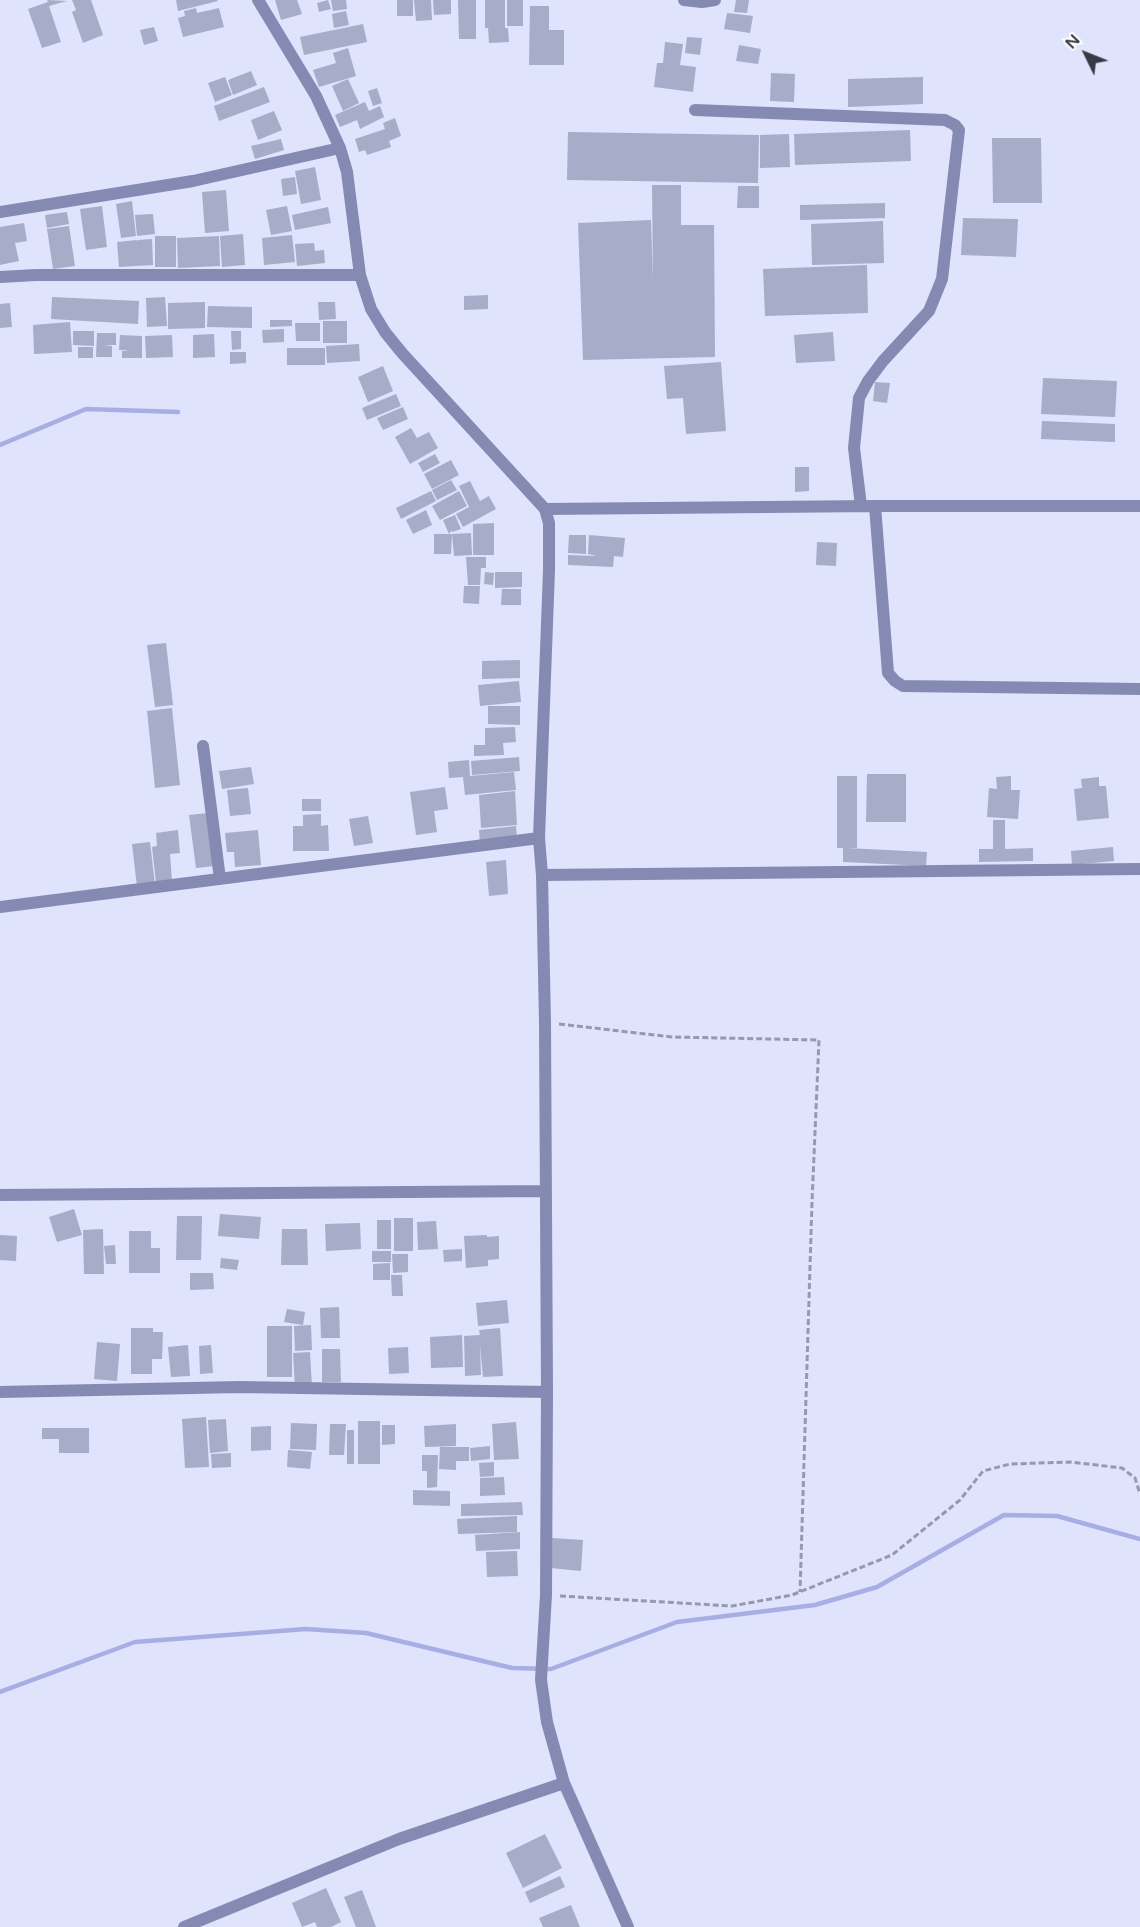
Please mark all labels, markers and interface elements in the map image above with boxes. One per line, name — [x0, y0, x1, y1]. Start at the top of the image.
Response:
north arrow — [1056, 24, 1116, 84]
text: N — [1061, 30, 1085, 53]

